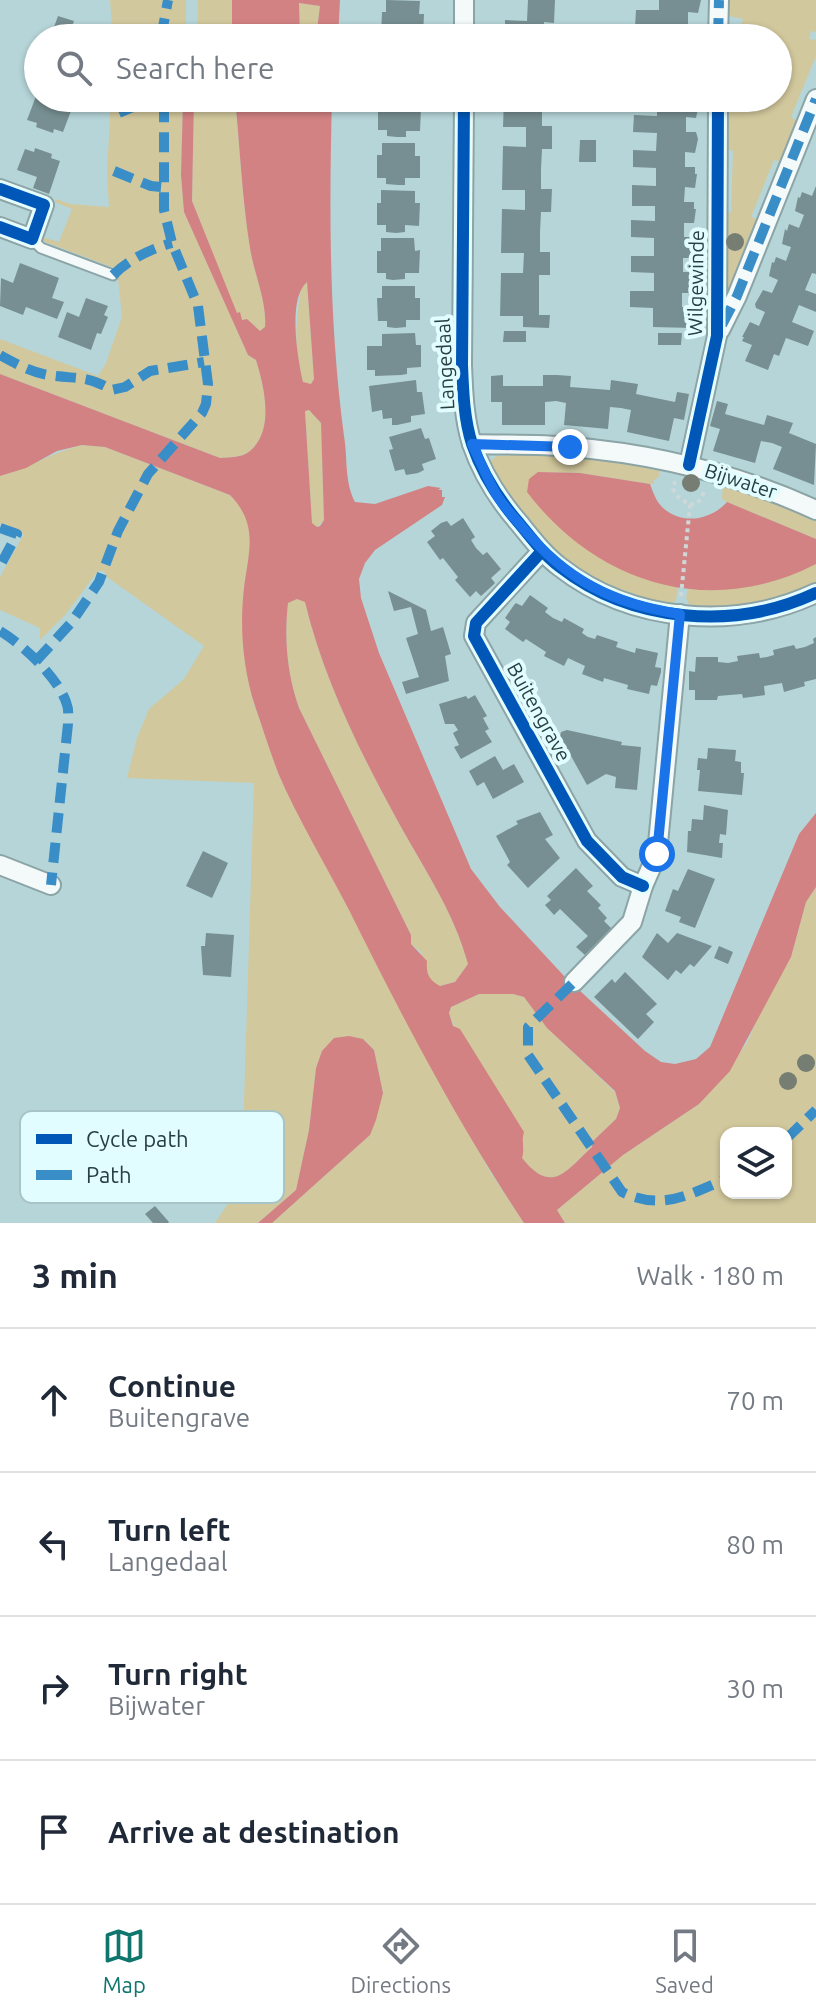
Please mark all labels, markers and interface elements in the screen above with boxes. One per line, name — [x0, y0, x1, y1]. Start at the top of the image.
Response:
search box — [24, 24, 792, 112]
icon: search — [52, 46, 96, 90]
text: Search here — [116, 51, 275, 85]
street label: Wilgewinde — [683, 230, 708, 336]
street label: Langedaal — [431, 318, 458, 411]
route end — [552, 429, 588, 465]
street label: Bijwater — [702, 458, 781, 503]
street label: Buitengrave — [503, 658, 576, 765]
route start — [639, 836, 675, 872]
legend — [20, 1111, 284, 1203]
text: Cycle path — [86, 1126, 189, 1151]
map controls — [720, 1127, 792, 1199]
button: layers — [720, 1127, 792, 1199]
text: Path — [86, 1162, 131, 1187]
text: 3 min — [32, 1256, 118, 1294]
text: Walk · 180 m — [636, 1261, 784, 1290]
text: Continue — [108, 1369, 236, 1403]
icon: ahead — [32, 1378, 76, 1422]
text: 70 m — [726, 1386, 784, 1415]
text: Buitengrave — [108, 1403, 250, 1432]
text: Turn left — [108, 1513, 230, 1547]
icon: left — [32, 1522, 76, 1566]
text: 80 m — [726, 1530, 784, 1559]
text: Langedaal — [108, 1547, 228, 1576]
text: Turn right — [108, 1657, 248, 1691]
icon: right — [32, 1666, 76, 1710]
text: 30 m — [726, 1674, 784, 1703]
text: Bijwater — [108, 1691, 205, 1720]
icon: arrive — [32, 1810, 76, 1854]
text: Arrive at destination — [108, 1815, 400, 1849]
tab: Map — [102, 1924, 146, 1997]
tab: Directions — [350, 1924, 451, 1997]
tab: Saved — [655, 1924, 714, 1997]

